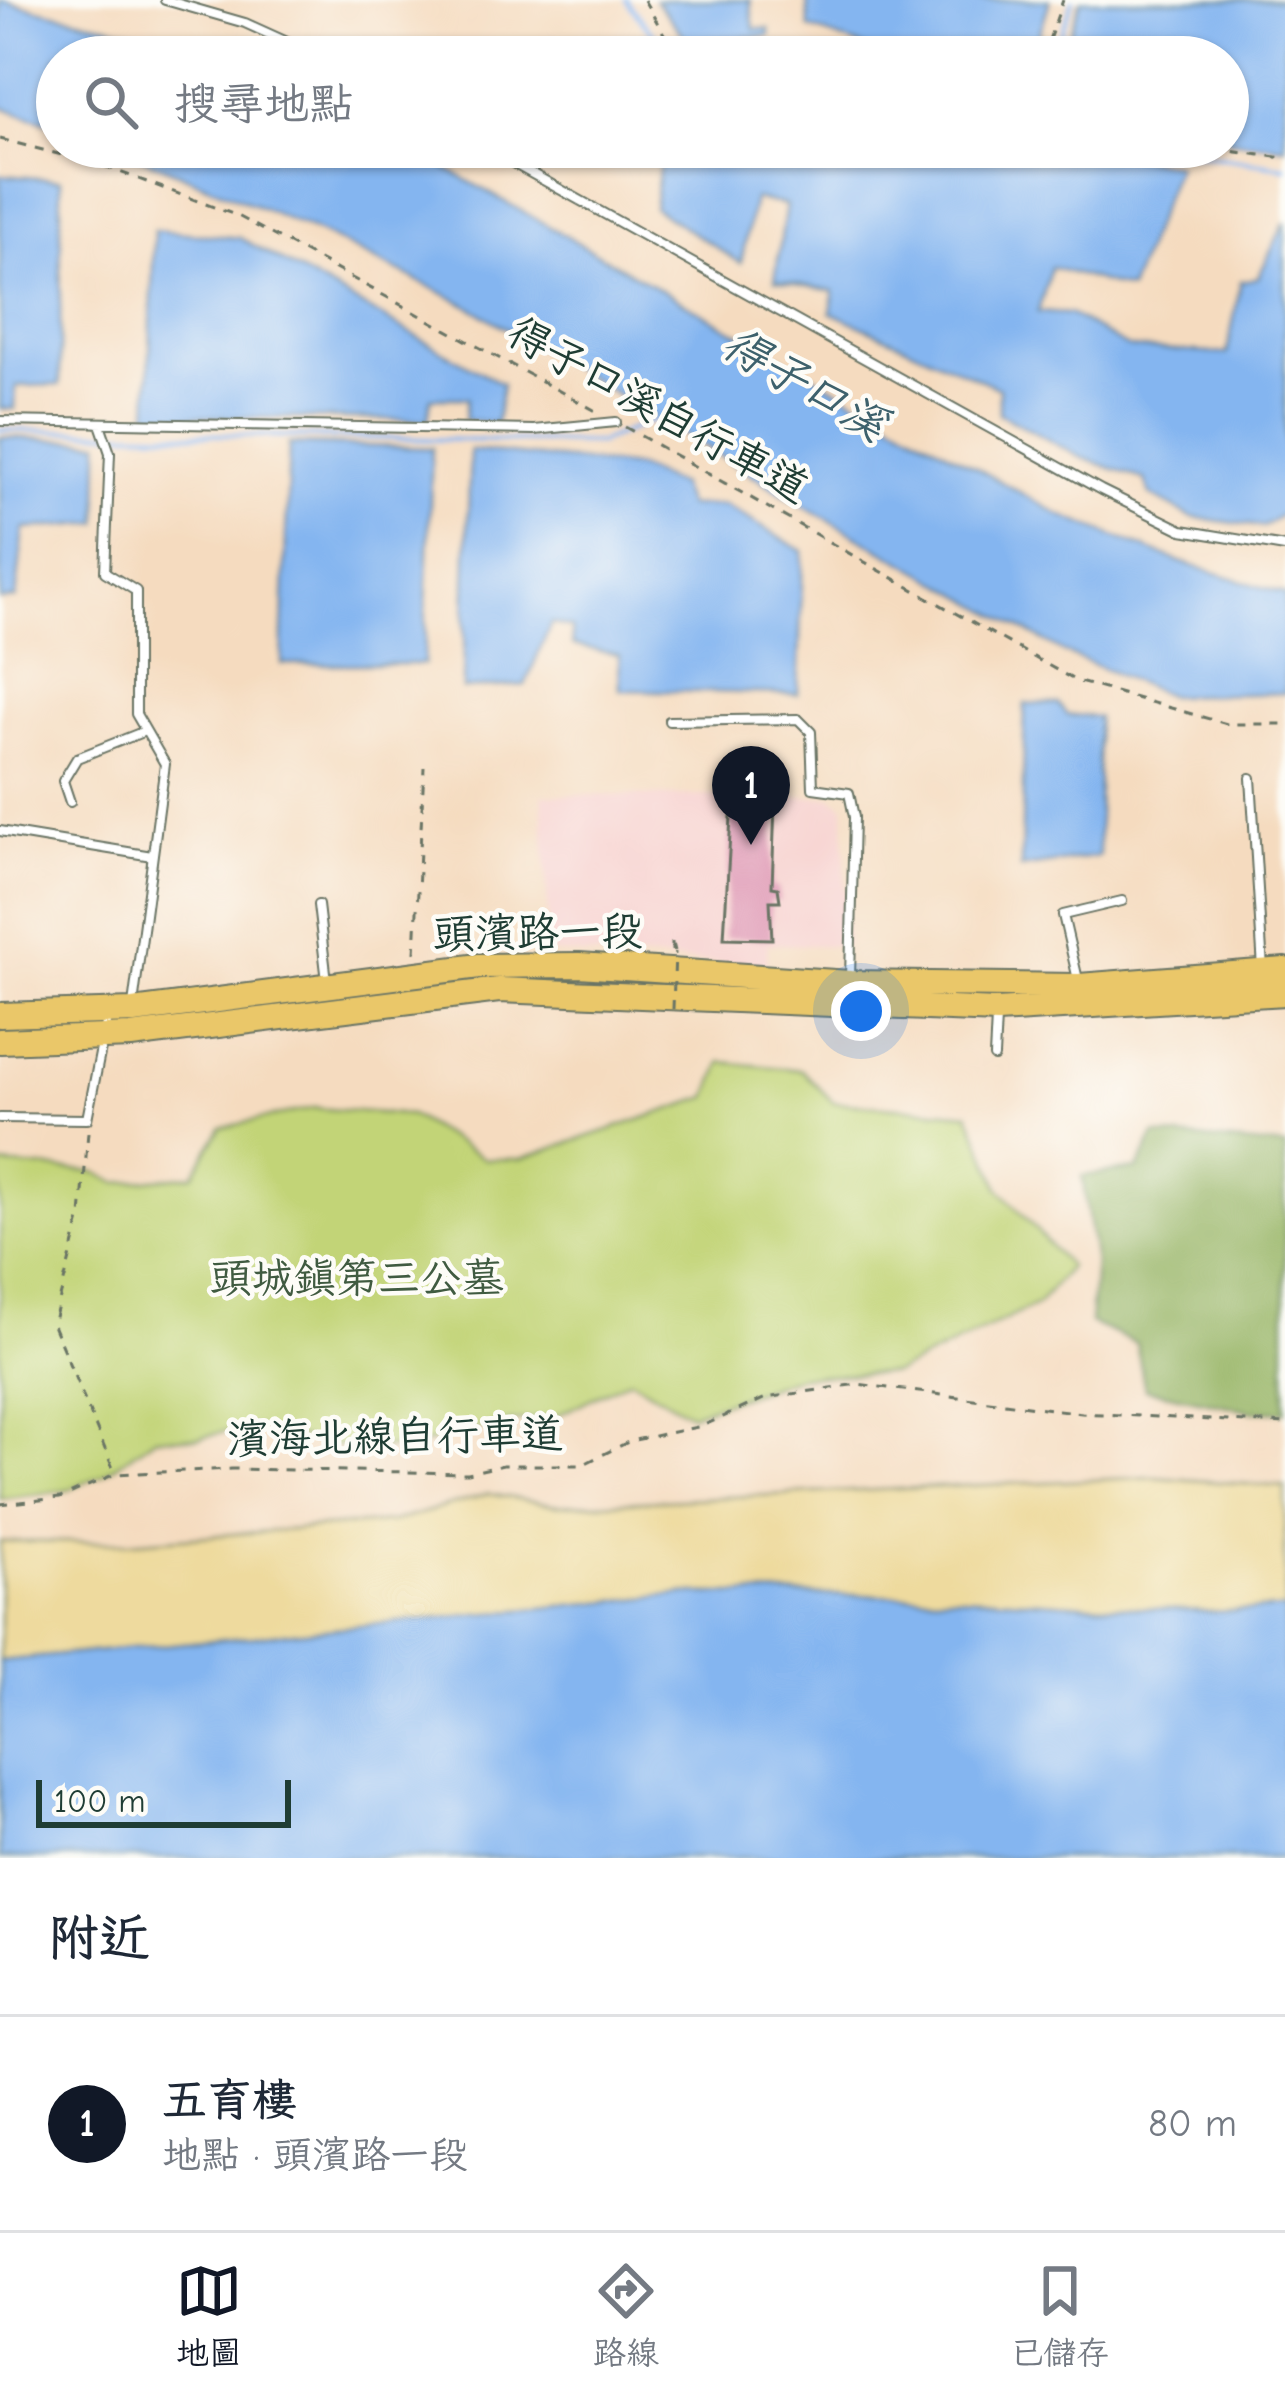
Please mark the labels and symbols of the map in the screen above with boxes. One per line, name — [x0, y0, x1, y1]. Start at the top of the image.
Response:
street label: 得子口溪自行車道 — [499, 307, 817, 513]
water label: 得子口溪 — [714, 316, 898, 453]
pin: 1 — [712, 746, 790, 845]
street label: 頭濱路一段 — [433, 907, 643, 959]
your location — [831, 981, 891, 1041]
park label: 頭城鎮第三公墓 — [210, 1254, 504, 1303]
street label: 濱海北線自行車道 — [227, 1410, 563, 1464]
scale bar — [36, 1774, 291, 1827]

